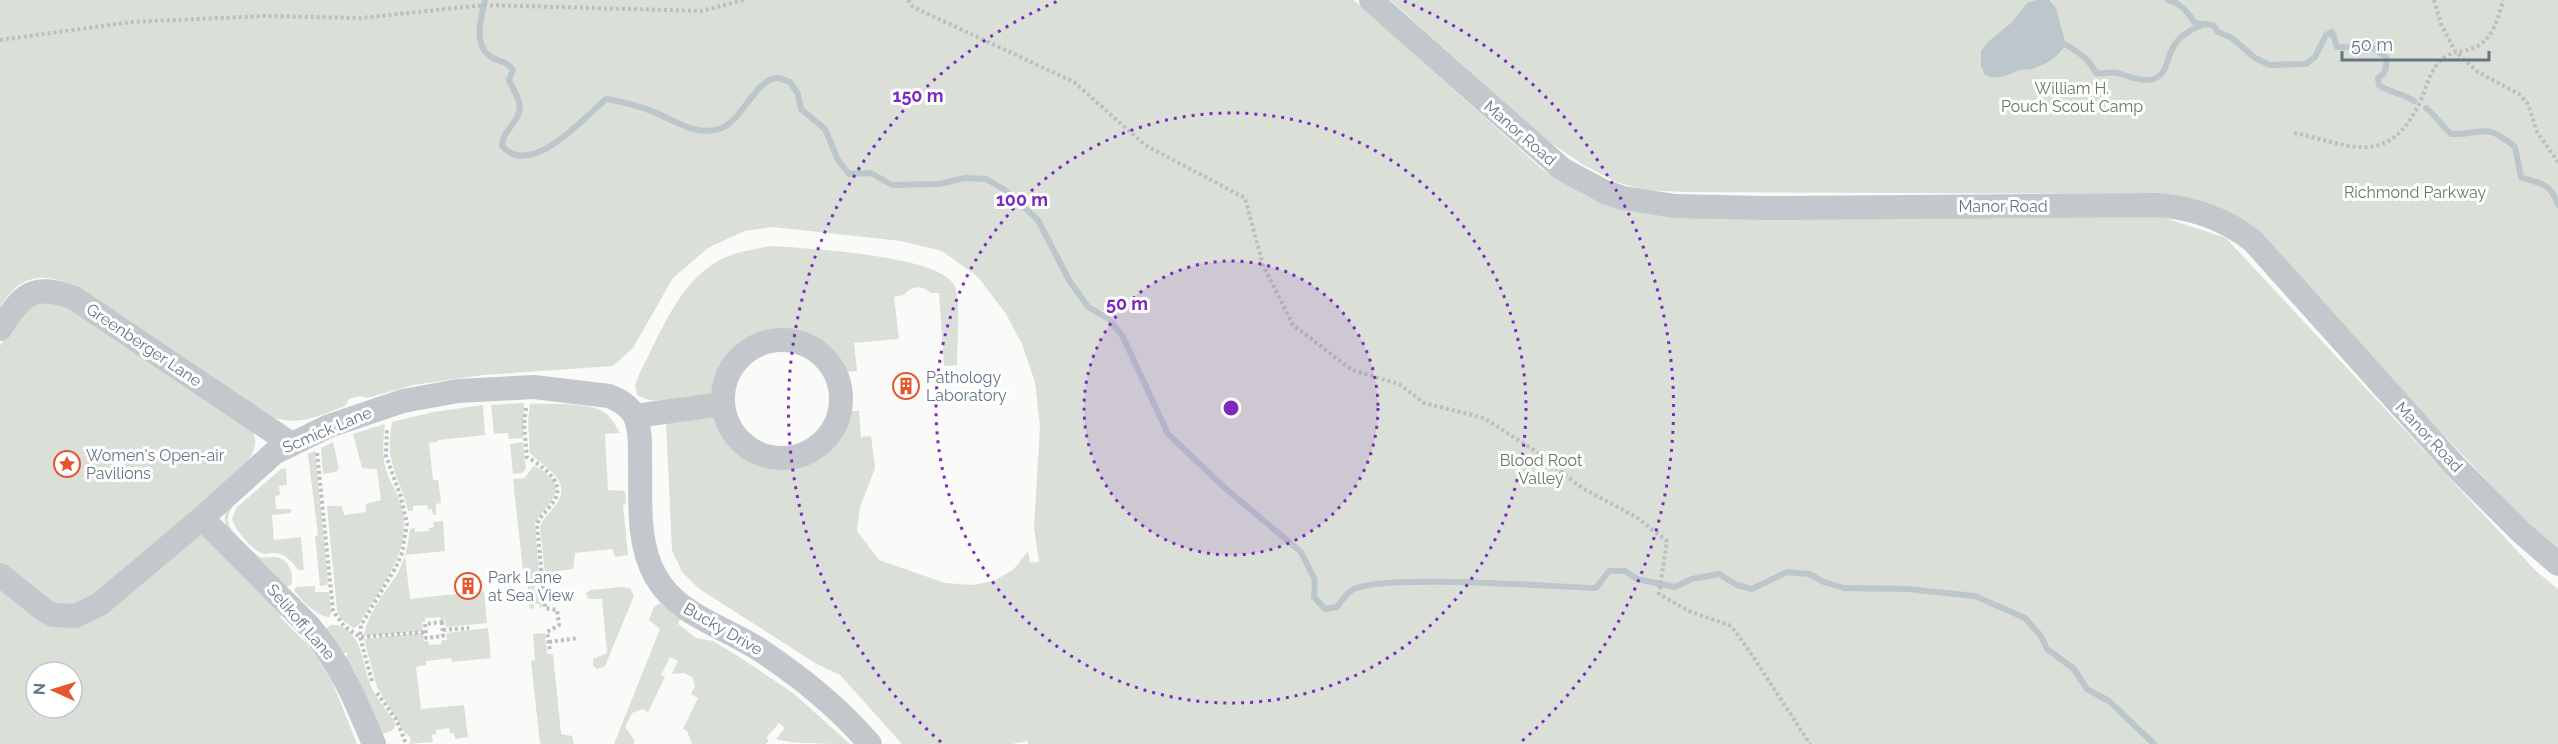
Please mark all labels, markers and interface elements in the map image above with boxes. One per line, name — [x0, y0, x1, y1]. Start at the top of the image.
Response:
scale bar — [2342, 24, 2489, 62]
text: 50 m — [2351, 34, 2393, 55]
park label: William H. Pouch Scout Camp — [2001, 79, 2143, 116]
text: 150 m — [893, 85, 944, 106]
street label: Manor Road — [1480, 97, 1560, 169]
park label: Richmond Parkway — [2344, 183, 2486, 202]
text: 100 m — [996, 189, 1048, 210]
street label: Manor Road — [1958, 197, 2048, 216]
text: 50 m — [1106, 293, 1148, 314]
street label: Greenberger Lane — [83, 299, 205, 391]
place label: Pathology Laboratory — [926, 368, 1007, 405]
building icon: Pathology Laboratory — [891, 371, 921, 401]
centre of rings — [1221, 398, 1241, 418]
street label: Manor Road — [2392, 398, 2466, 476]
street label: Scmick Lane — [280, 403, 374, 457]
place label: Women's Open-air Pavilions — [86, 446, 225, 483]
place icon: Women's Open-air Pavilions — [52, 449, 82, 479]
park label: Blood Root Valley — [1500, 451, 1583, 488]
place label: Park Lane at Sea View — [488, 568, 574, 605]
building icon: Park Lane at Sea View — [453, 571, 483, 601]
street label: Selikoff Lane — [263, 580, 339, 664]
street label: Bucky Drive — [680, 599, 766, 659]
north arrow — [24, 660, 84, 720]
text: N — [30, 682, 49, 696]

